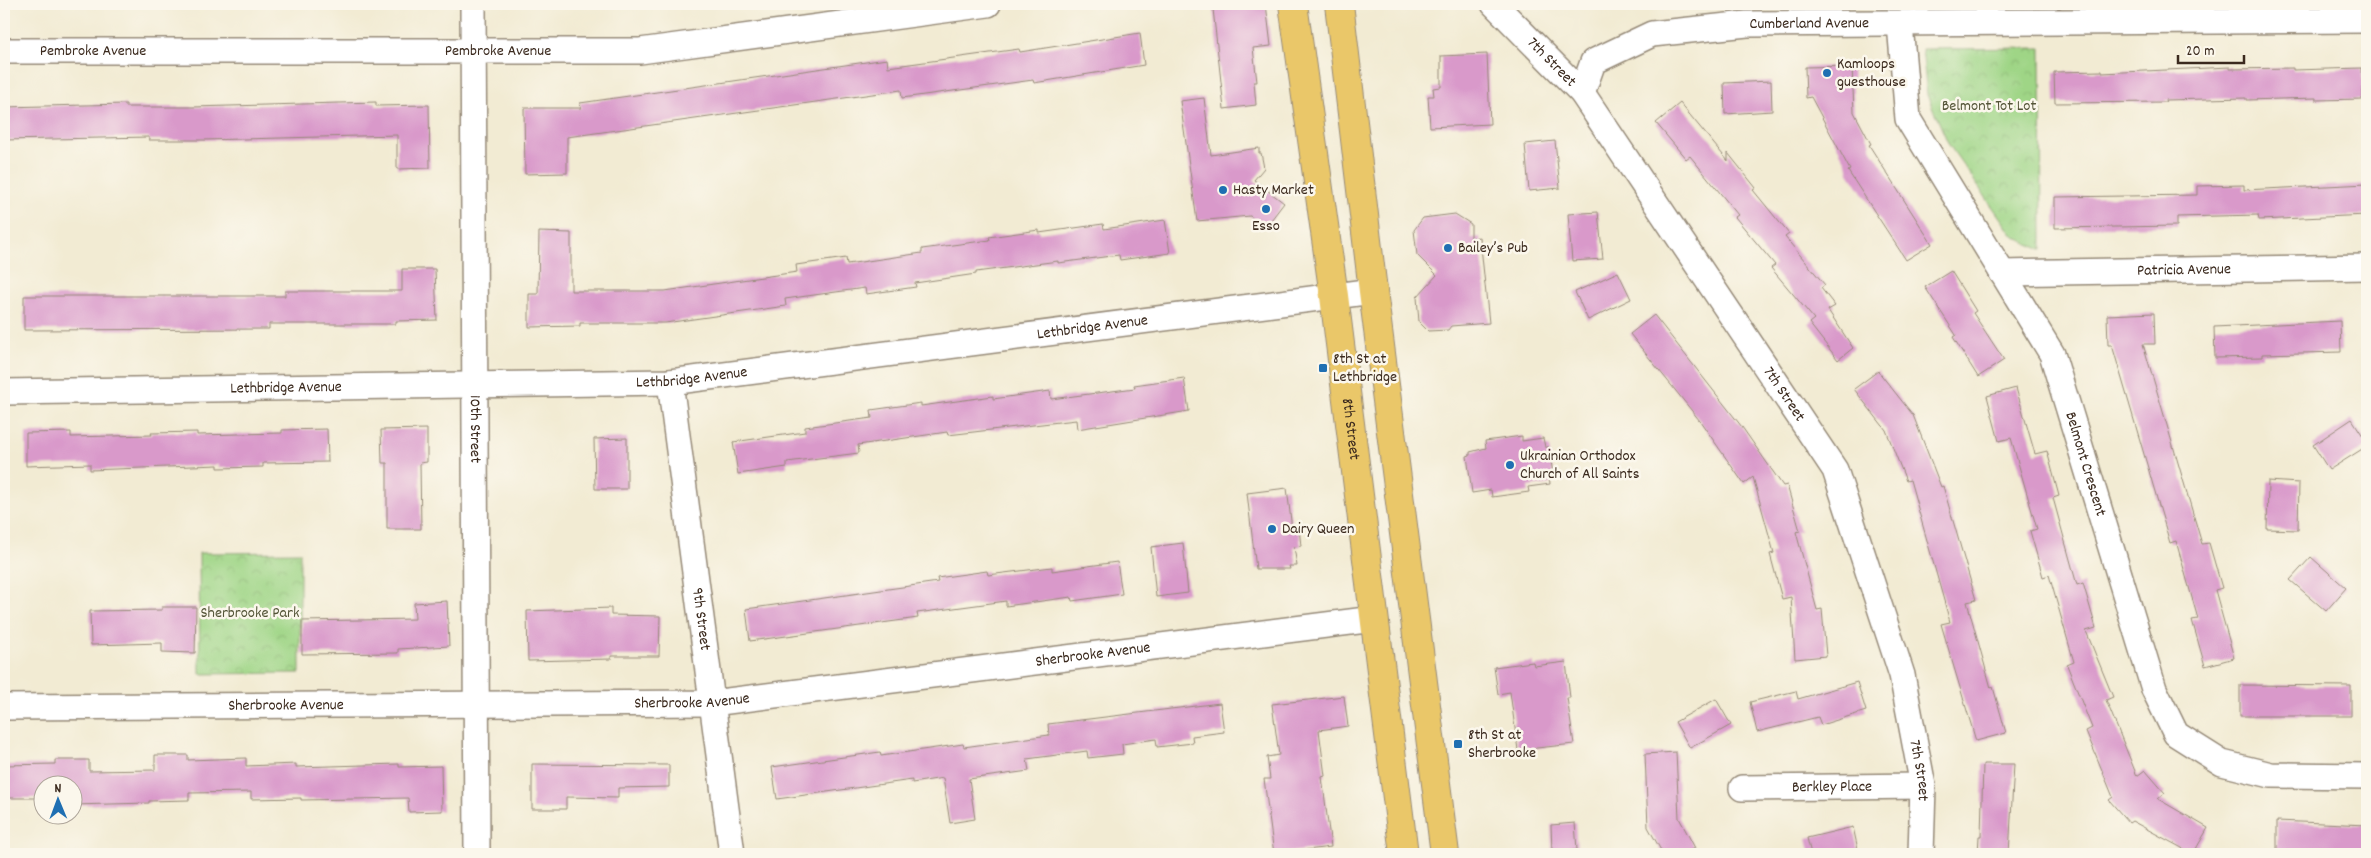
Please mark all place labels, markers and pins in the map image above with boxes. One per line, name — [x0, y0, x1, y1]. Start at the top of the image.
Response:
place label: Kamloops guesthouse — [1837, 53, 1906, 94]
marker: Kamloops guesthouse — [1821, 67, 1833, 79]
place label: Hasty Market — [1233, 179, 1314, 202]
marker: Hasty Market — [1217, 184, 1229, 196]
marker: Esso — [1260, 203, 1272, 215]
place label: Esso — [1252, 215, 1280, 238]
place label: Bailey’s Pub — [1458, 237, 1528, 260]
marker: Bailey’s Pub — [1442, 242, 1454, 254]
place label: 8th St at Lethbridge — [1333, 348, 1397, 389]
marker: 8th St at Lethbridge — [1317, 362, 1329, 374]
place label: Ukrainian Orthodox Church of All Saints — [1520, 445, 1640, 486]
marker: Ukrainian Orthodox Church of All Saints — [1504, 459, 1516, 471]
place label: Dairy Queen — [1282, 518, 1354, 541]
marker: Dairy Queen — [1266, 523, 1278, 535]
place label: 8th St at Sherbrooke — [1468, 724, 1536, 765]
marker: 8th St at Sherbrooke — [1452, 738, 1464, 750]

